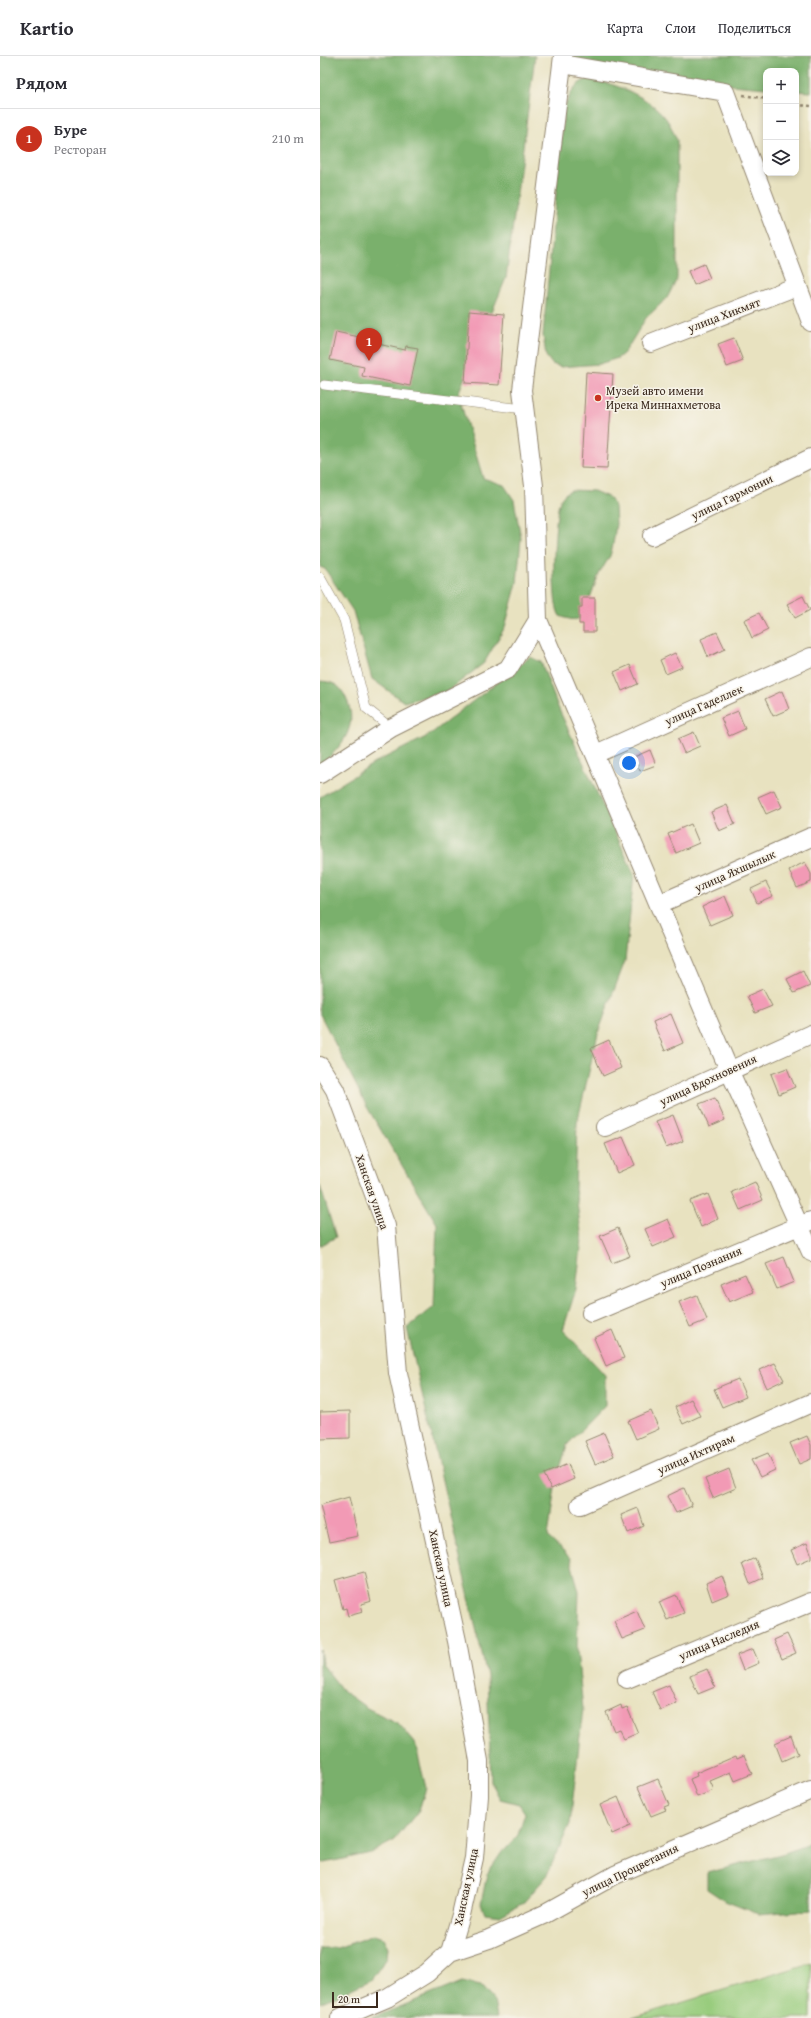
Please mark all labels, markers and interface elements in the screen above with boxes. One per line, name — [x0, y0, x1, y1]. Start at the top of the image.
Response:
text: Kartio — [20, 14, 74, 42]
text: Карта — [607, 18, 643, 38]
text: Слои — [665, 18, 696, 38]
text: Поделиться — [718, 18, 791, 38]
map controls — [763, 68, 799, 176]
button: + — [763, 68, 799, 104]
text: Рядом — [16, 70, 67, 95]
button: − — [763, 104, 799, 140]
text: Буре — [54, 119, 87, 140]
text: 1 — [26, 129, 32, 148]
text: 210 m — [272, 129, 304, 148]
text: Ресторан — [54, 140, 107, 159]
button: layers — [763, 140, 799, 176]
street label: улица Хикмят — [684, 293, 763, 337]
pin: 1 — [356, 328, 382, 361]
place label: Музей авто имени Ирека Миннахметова — [606, 382, 721, 413]
marker: Музей авто имени Ирека Миннахметова — [593, 393, 603, 403]
street label: улица Гармонии — [687, 469, 775, 524]
street label: улица Гаделлек — [661, 679, 746, 730]
your location — [619, 753, 639, 773]
street label: улица Яхшылык — [691, 845, 779, 896]
street label: улица Вдохновения — [656, 1050, 759, 1110]
street label: Ханская улица — [352, 1152, 393, 1232]
street label: улица Познания — [657, 1242, 744, 1292]
street label: улица Ихтирам — [654, 1429, 738, 1479]
street label: Ханская улица — [425, 1528, 458, 1608]
street label: улица Наследия — [675, 1615, 762, 1665]
street label: улица Процветания — [578, 1839, 681, 1901]
street label: Ханская улица — [449, 1846, 482, 1927]
scale bar — [332, 1990, 378, 2009]
text: 20 m — [338, 1991, 360, 2007]

